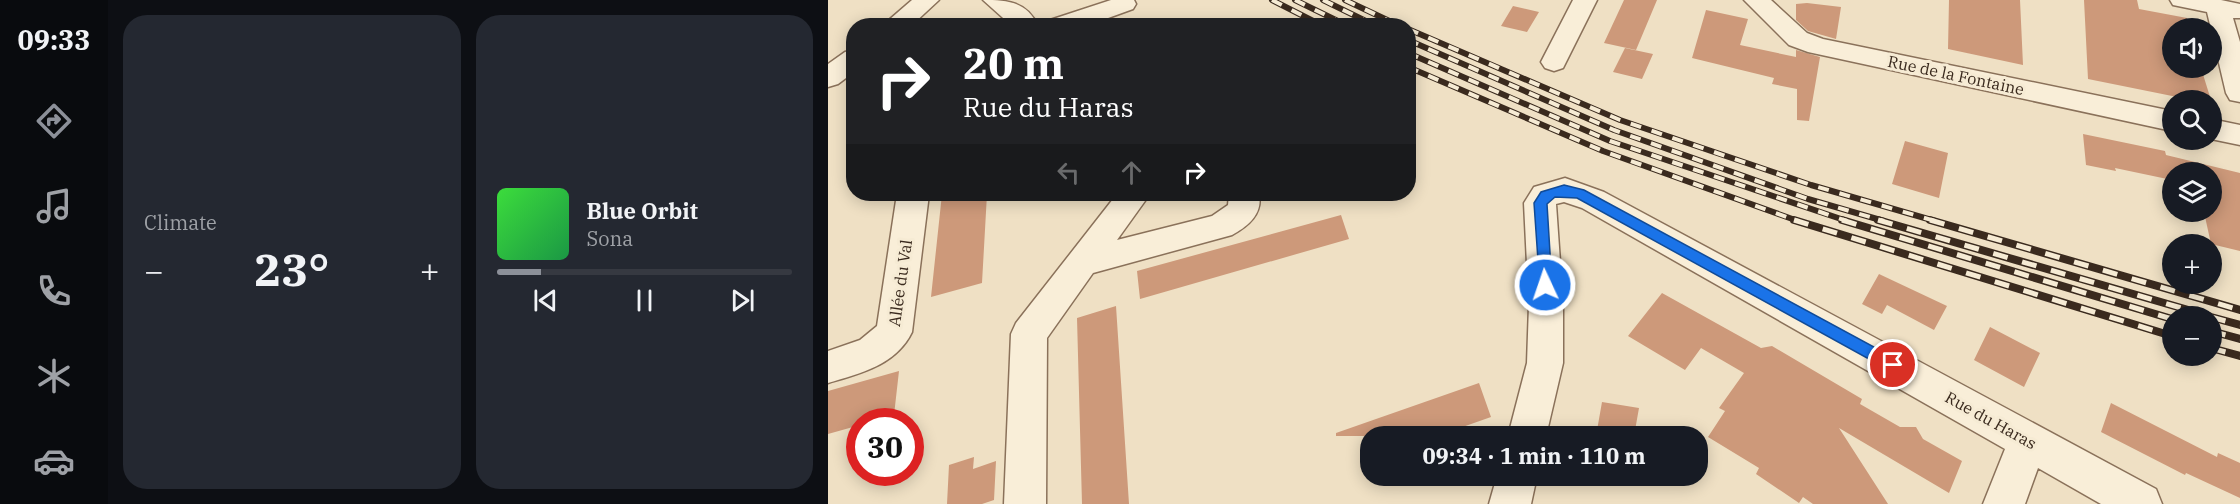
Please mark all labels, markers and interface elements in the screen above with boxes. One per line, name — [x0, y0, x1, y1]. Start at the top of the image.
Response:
map controls — [2162, 18, 2222, 366]
button: sound — [2162, 18, 2222, 78]
text: 09:33 — [18, 22, 90, 57]
text: 20 m — [963, 36, 1064, 91]
icon: right — [864, 42, 942, 120]
street label: Rue de la Fontaine — [1886, 51, 2026, 99]
text: Rue du Haras — [963, 89, 1134, 124]
button: search — [2162, 90, 2222, 150]
icon: directions — [33, 100, 75, 142]
icon: left — [1052, 156, 1085, 189]
icon: ahead — [1115, 156, 1148, 189]
icon: right — [1178, 156, 1211, 189]
button: layers — [2162, 162, 2222, 222]
icon: music — [33, 185, 75, 227]
text: Blue Orbit — [587, 196, 698, 225]
text: Climate — [144, 209, 217, 236]
text: Sona — [587, 225, 633, 252]
button: + — [2162, 234, 2222, 294]
street label: Allée du Val — [884, 238, 916, 328]
text: 23° — [254, 240, 329, 298]
text: − — [144, 249, 164, 292]
text: + — [420, 249, 440, 292]
position arrow — [1513, 253, 1577, 317]
icon: phone — [33, 270, 75, 312]
icon: previous — [529, 284, 562, 317]
icon: pause — [628, 284, 661, 317]
icon: next — [726, 284, 759, 317]
button: − — [2162, 306, 2222, 366]
pin — [1867, 339, 1918, 390]
icon: arrive — [1876, 348, 1909, 381]
icon: climate — [33, 355, 75, 397]
street label: Rue du Haras — [1942, 387, 2040, 453]
speed limit sign: 30 — [846, 408, 924, 486]
icon: car — [33, 440, 75, 482]
text: 09:34 · 1 min · 110 m — [1422, 441, 1646, 470]

